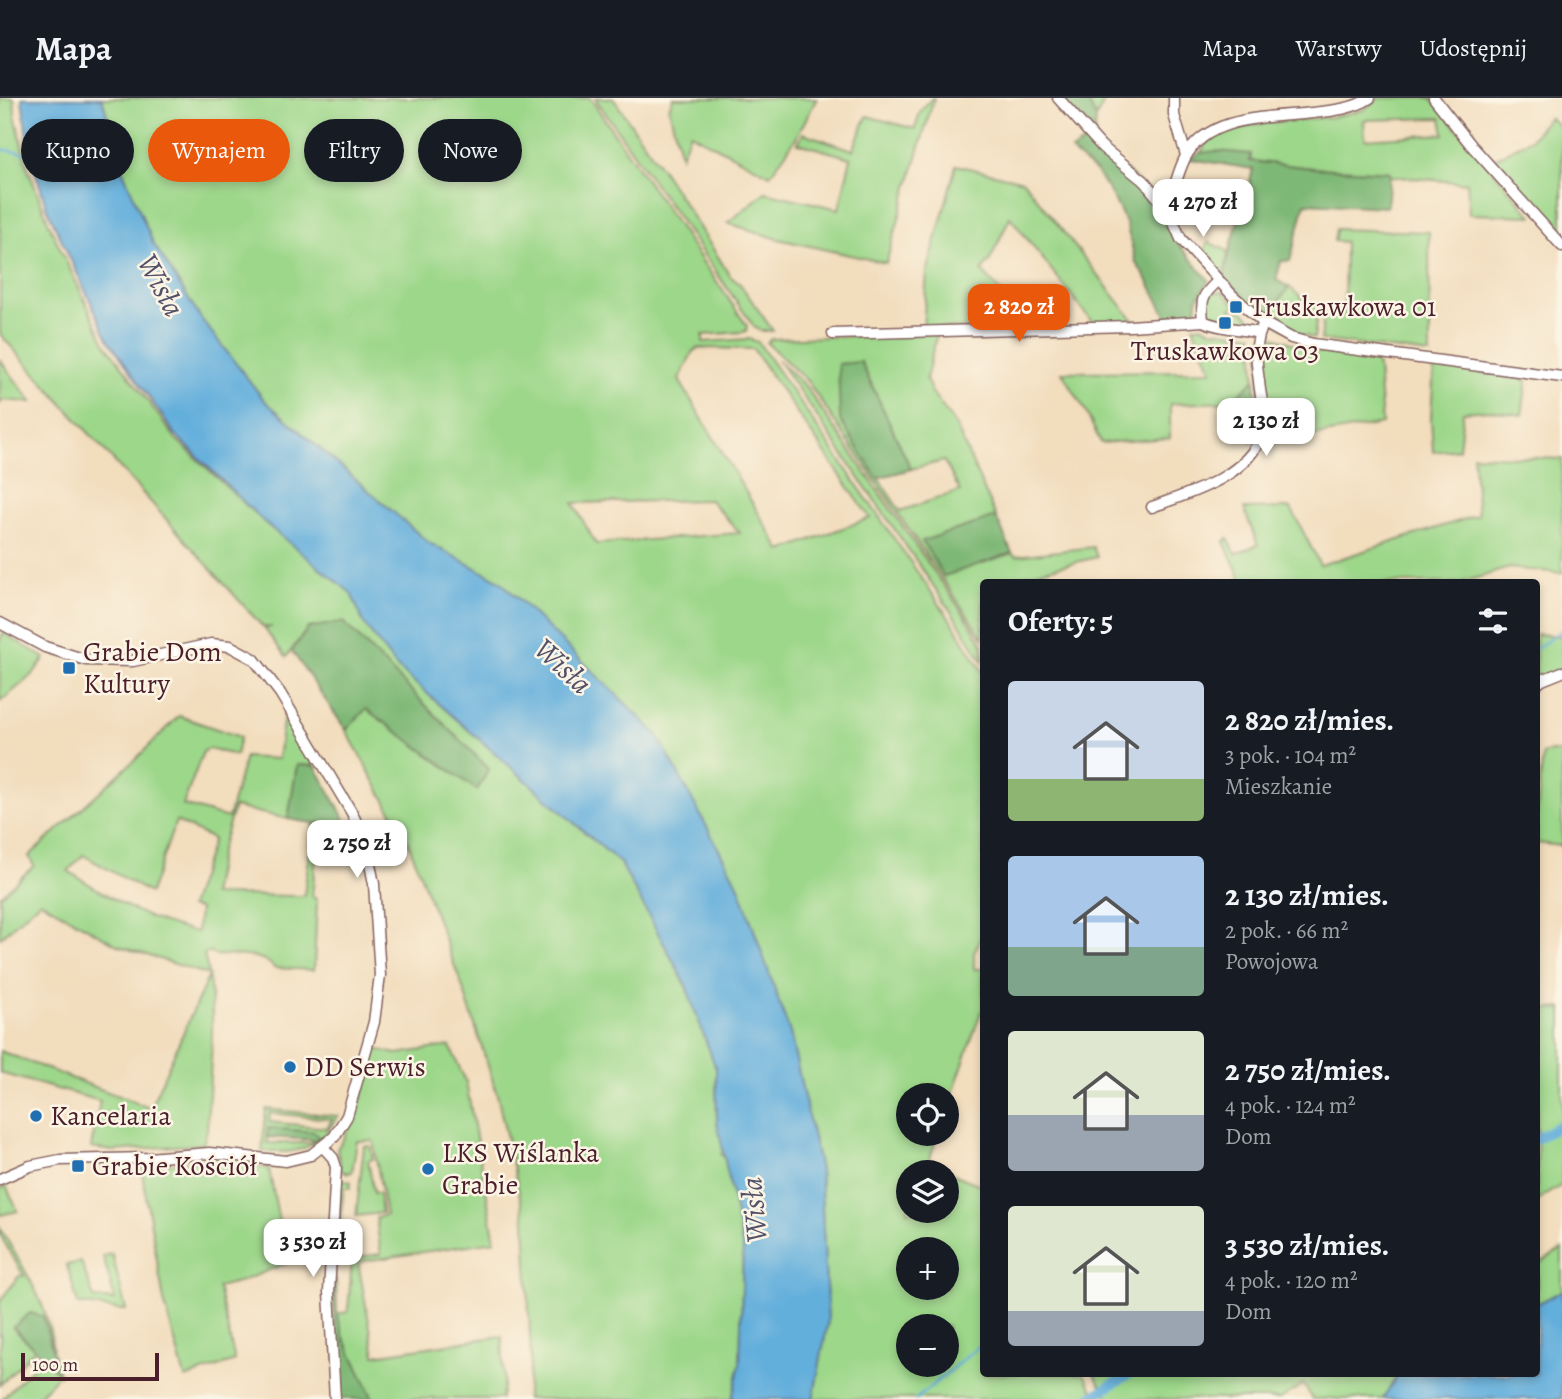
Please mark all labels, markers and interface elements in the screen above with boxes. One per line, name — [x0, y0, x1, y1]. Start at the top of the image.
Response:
text: Mapa — [35, 26, 112, 71]
text: Mapa — [1202, 32, 1258, 64]
text: Warstwy — [1296, 32, 1382, 64]
text: Udostępnij — [1420, 32, 1527, 64]
chip: Kupno — [21, 119, 134, 182]
chip: Wynajem — [148, 119, 290, 182]
chip: Filtry — [304, 119, 404, 182]
chip: Nowe — [418, 119, 522, 182]
pin: 4 270 zł — [1131, 180, 1275, 239]
text: 4 270 zł — [1169, 186, 1237, 217]
water label: Wisła — [128, 247, 194, 324]
pin: 2 820 zł — [947, 285, 1091, 344]
place label: Truskawkowa 01 — [1250, 288, 1436, 326]
text: 2 820 zł — [984, 291, 1054, 322]
marker: Truskawkowa 01 — [1228, 299, 1244, 315]
marker: Truskawkowa 03 — [1217, 315, 1233, 331]
place label: Truskawkowa 03 — [1131, 332, 1319, 370]
pin: 2 130 zł — [1194, 398, 1338, 458]
text: 2 130 zł — [1233, 405, 1299, 436]
text: Oferty: 5 — [1008, 601, 1113, 641]
icon: filters — [1474, 602, 1512, 640]
water label: Wisła — [525, 629, 601, 703]
place label: Grabie Dom Kultury — [83, 633, 222, 703]
marker: Grabie Dom Kultury — [61, 660, 77, 676]
text: 2 820 zł/mies. — [1225, 700, 1394, 740]
icon: home — [1064, 709, 1148, 793]
text: 3 pok. · 104 m² — [1225, 740, 1356, 771]
text: Mieszkanie — [1225, 771, 1332, 802]
pin: 2 750 zł — [285, 820, 429, 880]
text: 2 750 zł — [323, 827, 391, 858]
text: 2 130 zł/mies. — [1225, 875, 1389, 915]
icon: home — [1064, 884, 1148, 968]
text: 2 pok. · 66 m² — [1225, 915, 1348, 946]
text: Powojowa — [1225, 946, 1318, 977]
place label: DD Serwis — [304, 1048, 426, 1086]
text: 2 750 zł/mies. — [1225, 1050, 1391, 1090]
marker: DD Serwis — [282, 1059, 298, 1075]
icon: home — [1064, 1059, 1148, 1143]
map controls — [896, 1083, 959, 1377]
button: locate — [896, 1083, 959, 1146]
text: 4 pok. · 124 m² — [1225, 1090, 1356, 1121]
place label: Kancelaria — [50, 1097, 171, 1135]
marker: Kancelaria — [28, 1108, 44, 1124]
text: Dom — [1225, 1121, 1272, 1152]
place label: LKS Wiślanka Grabie — [442, 1134, 599, 1204]
place label: Grabie Kościół — [92, 1147, 257, 1185]
marker: Grabie Kościół — [70, 1158, 86, 1174]
button: layers — [896, 1160, 959, 1223]
marker: LKS Wiślanka Grabie — [420, 1161, 436, 1177]
water label: Wisła — [731, 1175, 777, 1244]
pin: 3 530 zł — [241, 1220, 385, 1279]
text: 3 530 zł/mies. — [1225, 1225, 1390, 1265]
text: 3 530 zł — [280, 1226, 346, 1257]
icon: home — [1064, 1234, 1148, 1318]
button: + — [896, 1237, 959, 1300]
text: 4 pok. · 120 m² — [1225, 1265, 1358, 1296]
text: Dom — [1225, 1296, 1272, 1327]
button: − — [896, 1314, 959, 1377]
scale bar — [21, 1350, 159, 1382]
text: 100 m — [32, 1352, 78, 1378]

